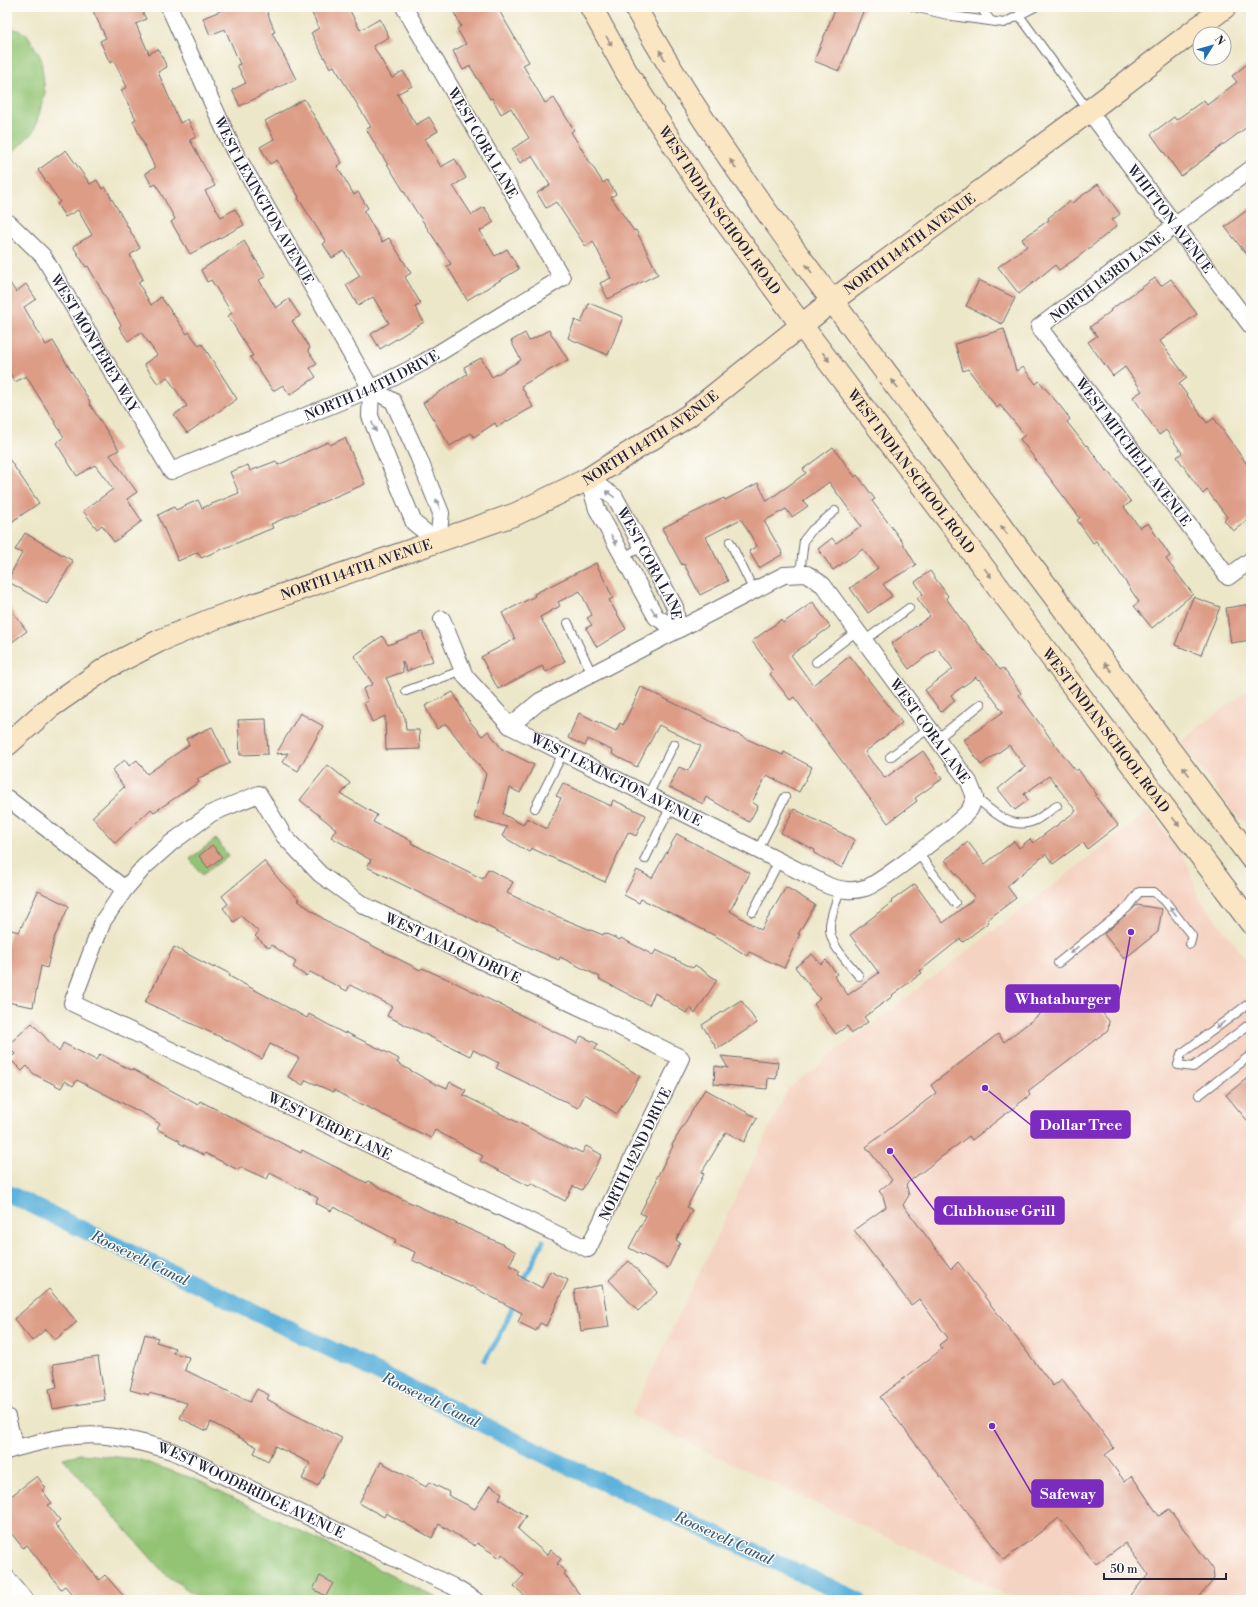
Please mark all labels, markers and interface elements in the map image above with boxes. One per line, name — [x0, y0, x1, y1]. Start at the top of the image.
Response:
north arrow — [1192, 26, 1232, 66]
text: N — [1211, 33, 1228, 49]
one-way arrow — [606, 35, 612, 47]
one-way arrow — [659, 49, 666, 61]
street label: WEST CORA LANE — [443, 84, 521, 202]
street label: WEST LEXINGTON AVENUE — [209, 114, 317, 288]
street label: WEST INDIAN SCHOOL ROAD — [653, 122, 784, 299]
one-way arrow — [729, 158, 737, 169]
street label: WHITTON AVENUE — [1122, 161, 1216, 277]
street label: NORTH 144TH AVENUE — [841, 190, 980, 299]
street label: NORTH 143RD LANE — [1047, 229, 1169, 327]
one-way arrow — [805, 264, 813, 275]
street label: WEST MONTEREY WAY — [46, 271, 143, 417]
street label: NORTH 144TH DRIVE — [302, 347, 443, 425]
one-way arrow — [821, 352, 830, 363]
street label: WEST MITCHELL AVENUE — [1070, 374, 1194, 530]
one-way arrow — [891, 379, 899, 389]
street label: WEST INDIAN SCHOOL ROAD — [842, 385, 978, 558]
street label: NORTH 144TH AVENUE — [580, 387, 723, 490]
one-way arrow — [372, 422, 378, 434]
one-way arrow — [604, 490, 615, 498]
one-way arrow — [434, 497, 440, 509]
street label: WEST CORA LANE — [612, 504, 685, 621]
one-way arrow — [1000, 524, 1009, 535]
one-way arrow — [611, 534, 617, 546]
street label: NORTH 144TH AVENUE — [278, 536, 435, 605]
one-way arrow — [984, 568, 992, 578]
one-way arrow — [650, 607, 658, 617]
street label: WEST INDIAN SCHOOL ROAD — [1037, 644, 1173, 817]
one-way arrow — [1103, 662, 1112, 673]
street label: WEST CORA LANE — [885, 675, 973, 787]
street label: WEST LEXINGTON AVENUE — [527, 729, 705, 831]
one-way arrow — [1181, 766, 1190, 777]
one-way arrow — [1172, 817, 1180, 828]
one-way arrow — [1169, 906, 1178, 917]
street label: WEST AVALON DRIVE — [381, 909, 523, 988]
one-way arrow — [1068, 945, 1079, 954]
callout: Whataburger — [1006, 985, 1119, 1012]
text: Whataburger — [1014, 990, 1112, 1009]
one-way arrow — [1214, 1021, 1225, 1029]
street label: NORTH 142ND DRIVE — [596, 1085, 676, 1224]
street label: WEST VERDE LANE — [264, 1089, 394, 1165]
callout: Dollar Tree — [1031, 1111, 1130, 1138]
text: Dollar Tree — [1040, 1116, 1122, 1135]
callout: Clubhouse Grill — [935, 1197, 1064, 1224]
text: Clubhouse Grill — [943, 1202, 1055, 1221]
water label: Roosevelt Canal — [87, 1226, 192, 1290]
water label: Roosevelt Canal — [378, 1368, 483, 1432]
street label: WEST WOODBRIDGE AVENUE — [155, 1439, 347, 1543]
callout: Safeway — [1032, 1480, 1103, 1507]
text: Safeway — [1040, 1485, 1096, 1504]
water label: Roosevelt Canal — [671, 1507, 776, 1570]
scale bar — [1104, 1555, 1226, 1581]
text: 50 m — [1110, 1562, 1138, 1577]

